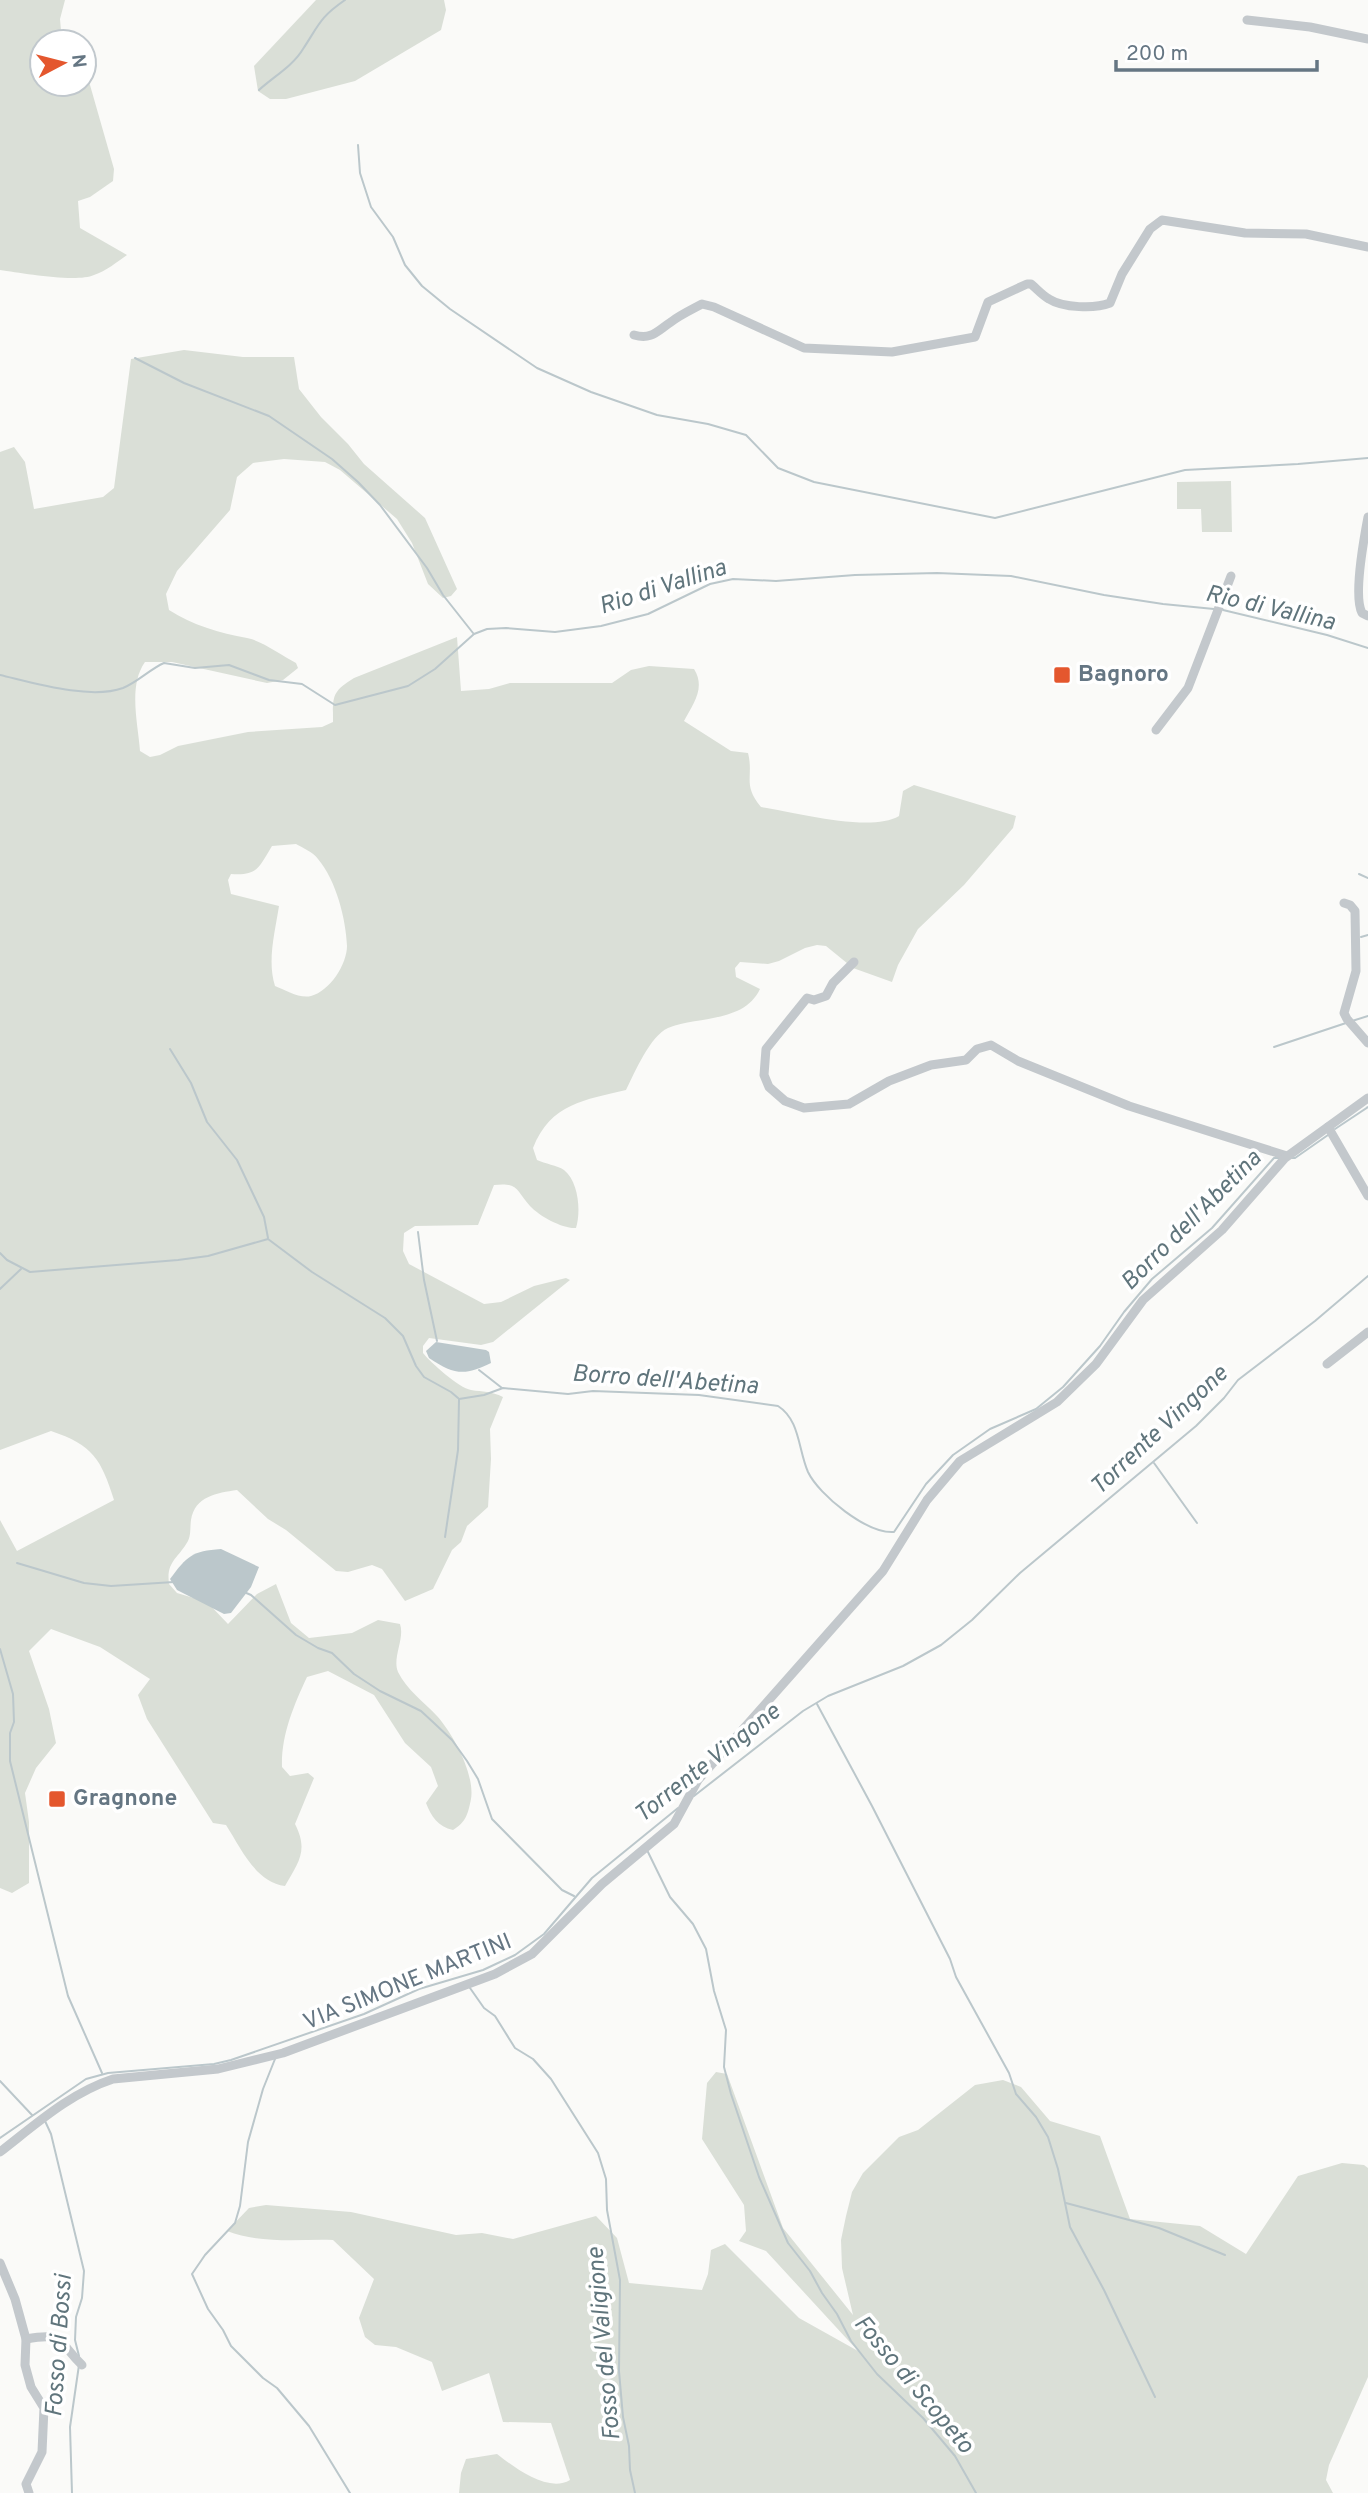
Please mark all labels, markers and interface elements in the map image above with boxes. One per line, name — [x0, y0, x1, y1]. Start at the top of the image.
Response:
north arrow — [28, 28, 98, 98]
scale bar — [1116, 28, 1317, 72]
text: 200 m — [1126, 41, 1188, 68]
text: N — [65, 53, 91, 69]
water label: Rio di Vallina — [596, 553, 731, 623]
water label: Rio di Vallina — [1202, 580, 1338, 639]
place label: Bagnoro — [1078, 661, 1169, 690]
marker: Bagnoro — [1052, 665, 1072, 685]
water label: Borro dell'Abetina — [1115, 1144, 1269, 1298]
water label: Torrente Vingone — [1085, 1359, 1235, 1502]
water label: Borro dell'Abetina — [571, 1360, 760, 1403]
water label: Torrente Vingone — [629, 1697, 788, 1830]
place label: Gragnone — [73, 1785, 177, 1814]
marker: Gragnone — [47, 1789, 67, 1809]
street label: VIA SIMONE MARTINI — [300, 1928, 516, 2038]
water label: Fosso del Valigione — [582, 2246, 628, 2442]
water label: Fosso di Bossi — [40, 2273, 80, 2418]
water label: Fosso di Scopeto — [846, 2310, 980, 2460]

